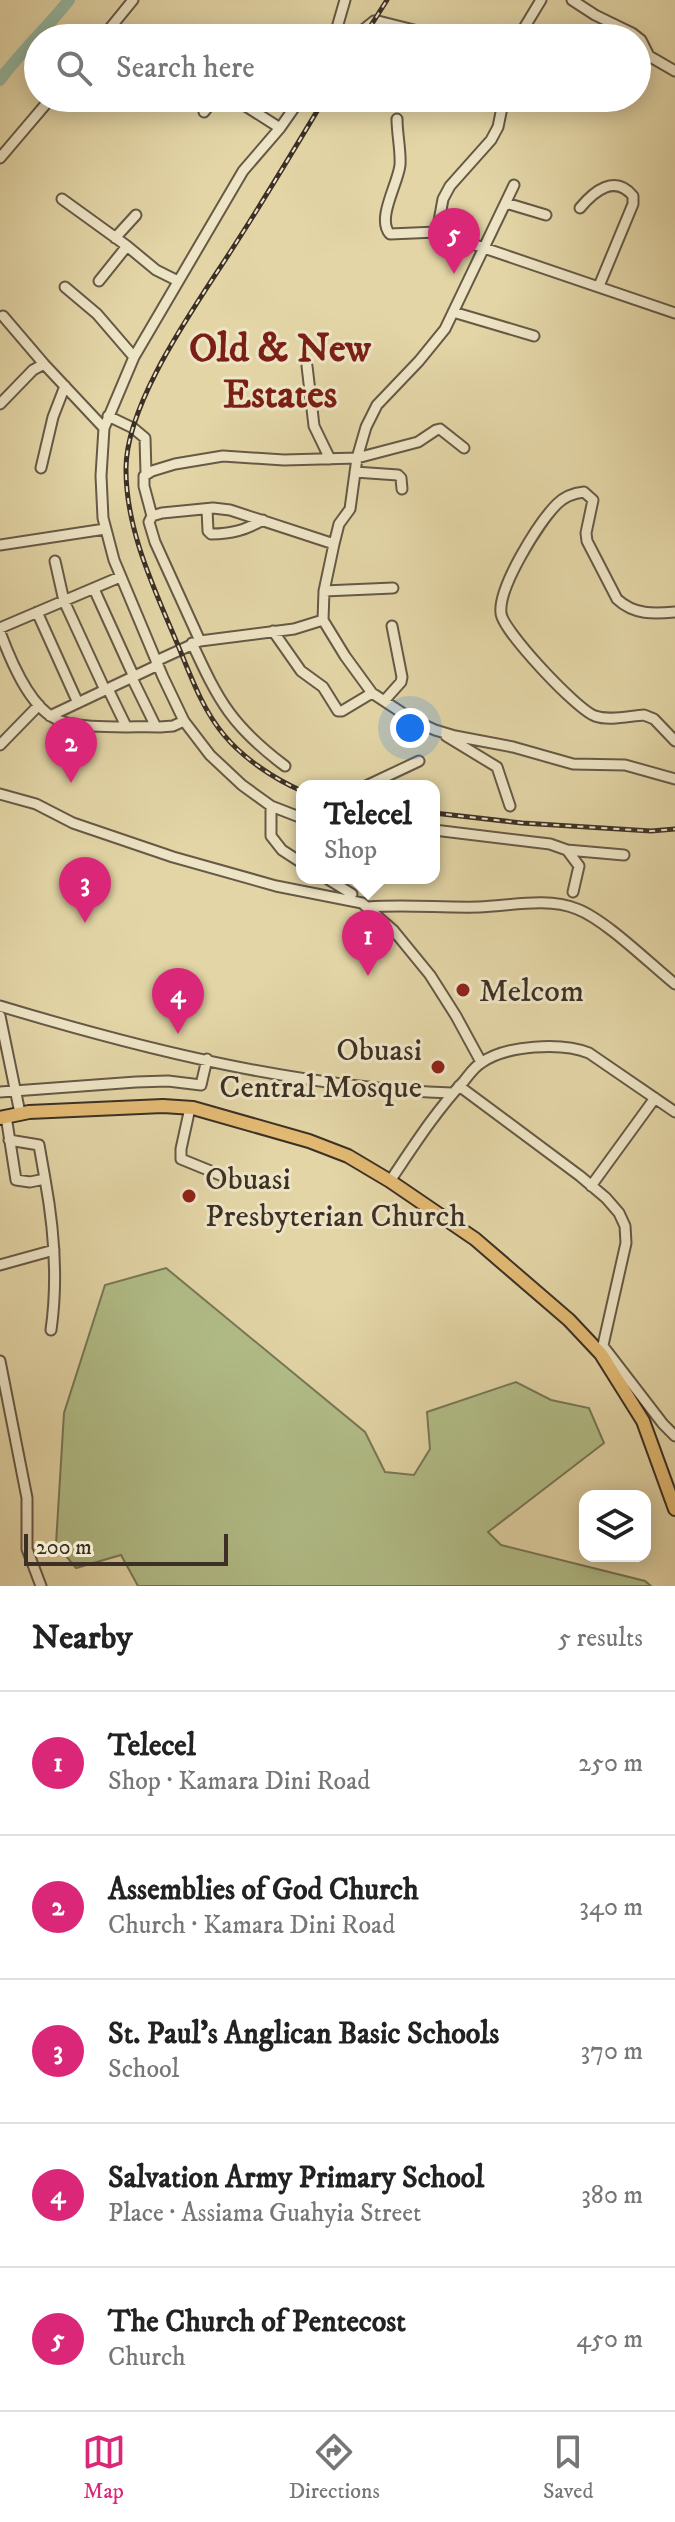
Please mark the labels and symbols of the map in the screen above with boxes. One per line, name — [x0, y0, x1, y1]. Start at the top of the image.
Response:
pin: 5 — [428, 208, 480, 274]
district label: Old & New Estates — [189, 325, 372, 421]
your location — [390, 708, 430, 748]
pin: 2 — [45, 717, 97, 783]
pin: 3 — [59, 857, 111, 923]
pin: 1 — [342, 910, 394, 976]
pin: 4 — [152, 968, 204, 1034]
place label: Melcom — [479, 972, 584, 1012]
marker: Melcom — [454, 981, 472, 999]
place label: Obuasi Central Mosque — [219, 1031, 422, 1108]
marker: Obuasi Central Mosque — [429, 1058, 447, 1076]
place label: Obuasi Presbyterian Church — [205, 1160, 466, 1237]
marker: Obuasi Presbyterian Church — [180, 1187, 198, 1205]
scale bar — [24, 1530, 228, 1566]

